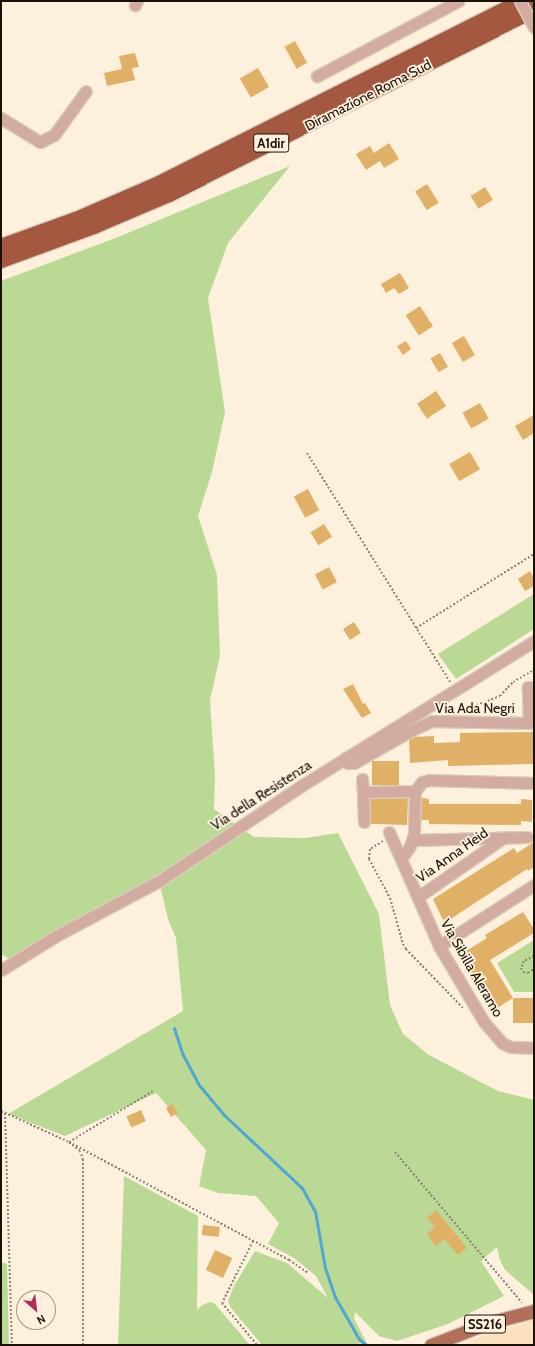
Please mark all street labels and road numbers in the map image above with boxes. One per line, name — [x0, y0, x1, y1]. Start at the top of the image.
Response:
street label: Diramazione Roma Sud — [302, 56, 434, 134]
road number: A1dir — [253, 132, 289, 154]
street label: Via Ada Negri — [435, 700, 515, 716]
street label: Via della Resistenza — [208, 756, 314, 834]
street label: Via Anna Heid — [413, 824, 491, 886]
street label: Via Sibilla Aleramo — [437, 916, 507, 1020]
road number: SS216 — [463, 1313, 507, 1335]

